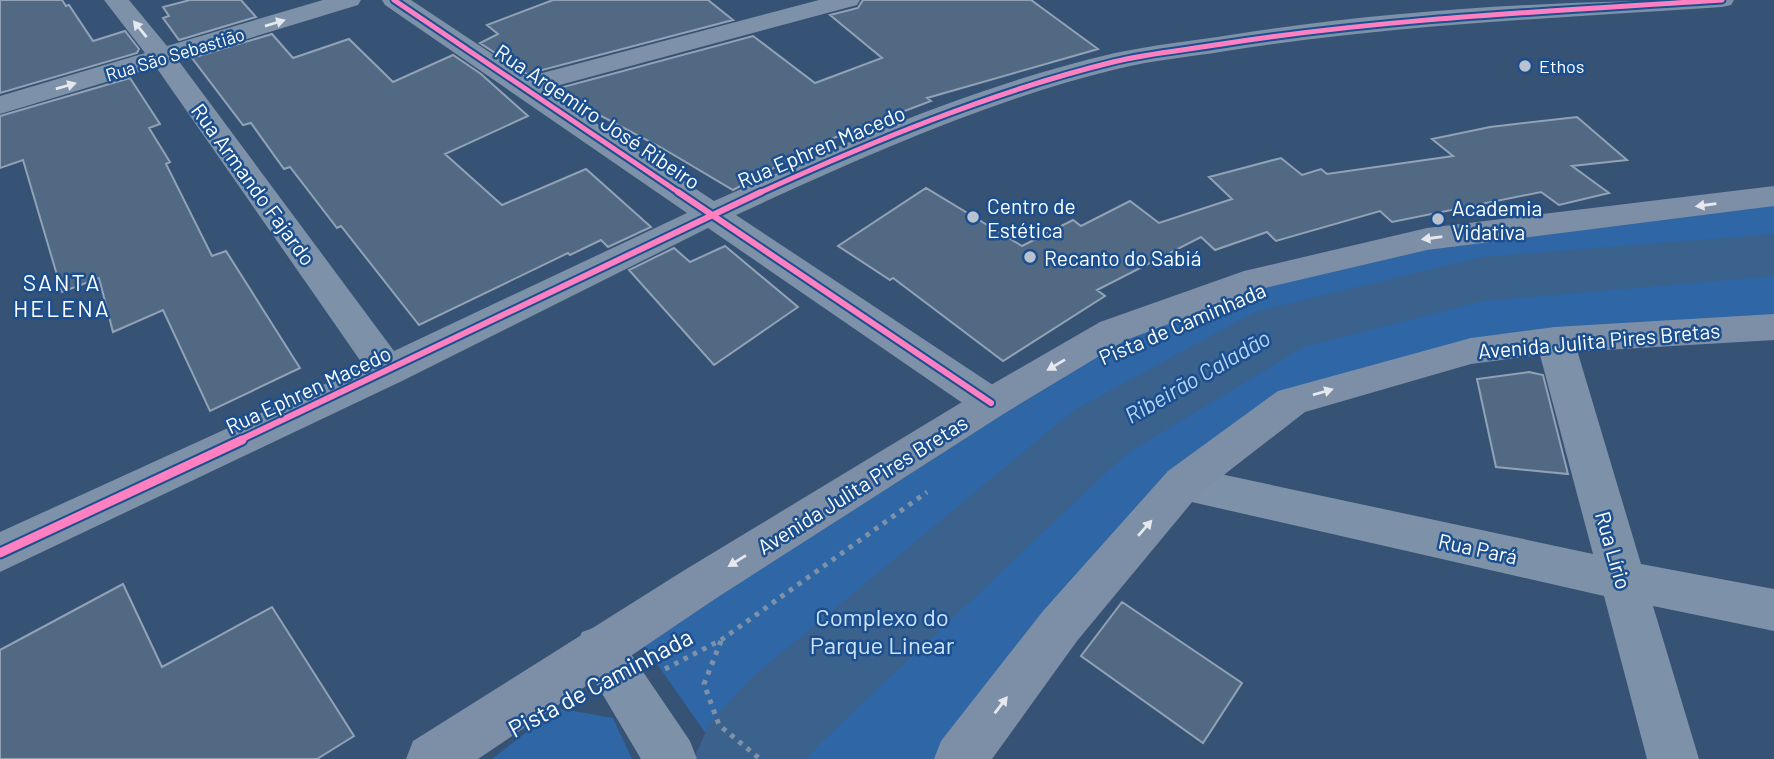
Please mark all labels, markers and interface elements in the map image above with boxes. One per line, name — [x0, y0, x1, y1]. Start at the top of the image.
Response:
one-way arrow — [265, 18, 286, 28]
one-way arrow — [132, 20, 147, 38]
street label: Rua São Sebastião — [103, 22, 247, 86]
street label: Rua Argemiro José Ribeiro — [491, 38, 705, 194]
place label: Ethos — [1539, 55, 1585, 77]
marker: Ethos — [1517, 58, 1533, 74]
one-way arrow — [55, 81, 76, 91]
street label: Rua Armando Fajardo — [187, 98, 321, 270]
street label: Rua Ephren Macedo — [733, 99, 909, 193]
place label: Centro de Estética — [987, 193, 1076, 242]
place label: Academia Vidativa — [1452, 195, 1542, 244]
one-way arrow — [1695, 200, 1717, 211]
marker: Centro de Estética — [965, 209, 981, 225]
marker: Academia Vidativa — [1430, 211, 1446, 227]
one-way arrow — [1421, 233, 1443, 244]
place label: Recanto do Sabiá — [1044, 245, 1202, 270]
marker: Recanto do Sabiá — [1022, 249, 1038, 265]
district label: SANTA HELENA — [13, 268, 111, 322]
street label: Pista de Caminhada — [1095, 277, 1269, 369]
street label: Avenida Julita Pires Bretas — [1477, 317, 1721, 363]
water label: Ribeirão Caladão — [1119, 323, 1275, 429]
street label: Rua Ephren Macedo — [221, 340, 395, 438]
one-way arrow — [1046, 359, 1066, 371]
one-way arrow — [1312, 387, 1333, 397]
street label: Avenida Julita Pires Bretas — [752, 409, 972, 559]
street label: Rua Lírio — [1591, 508, 1637, 592]
one-way arrow — [1137, 520, 1152, 537]
street label: Rua Pará — [1436, 527, 1520, 569]
one-way arrow — [728, 555, 747, 568]
park label: Complexo do Parque Linear — [810, 602, 955, 659]
street label: Pista de Caminhada — [503, 621, 697, 743]
one-way arrow — [994, 695, 1008, 714]

